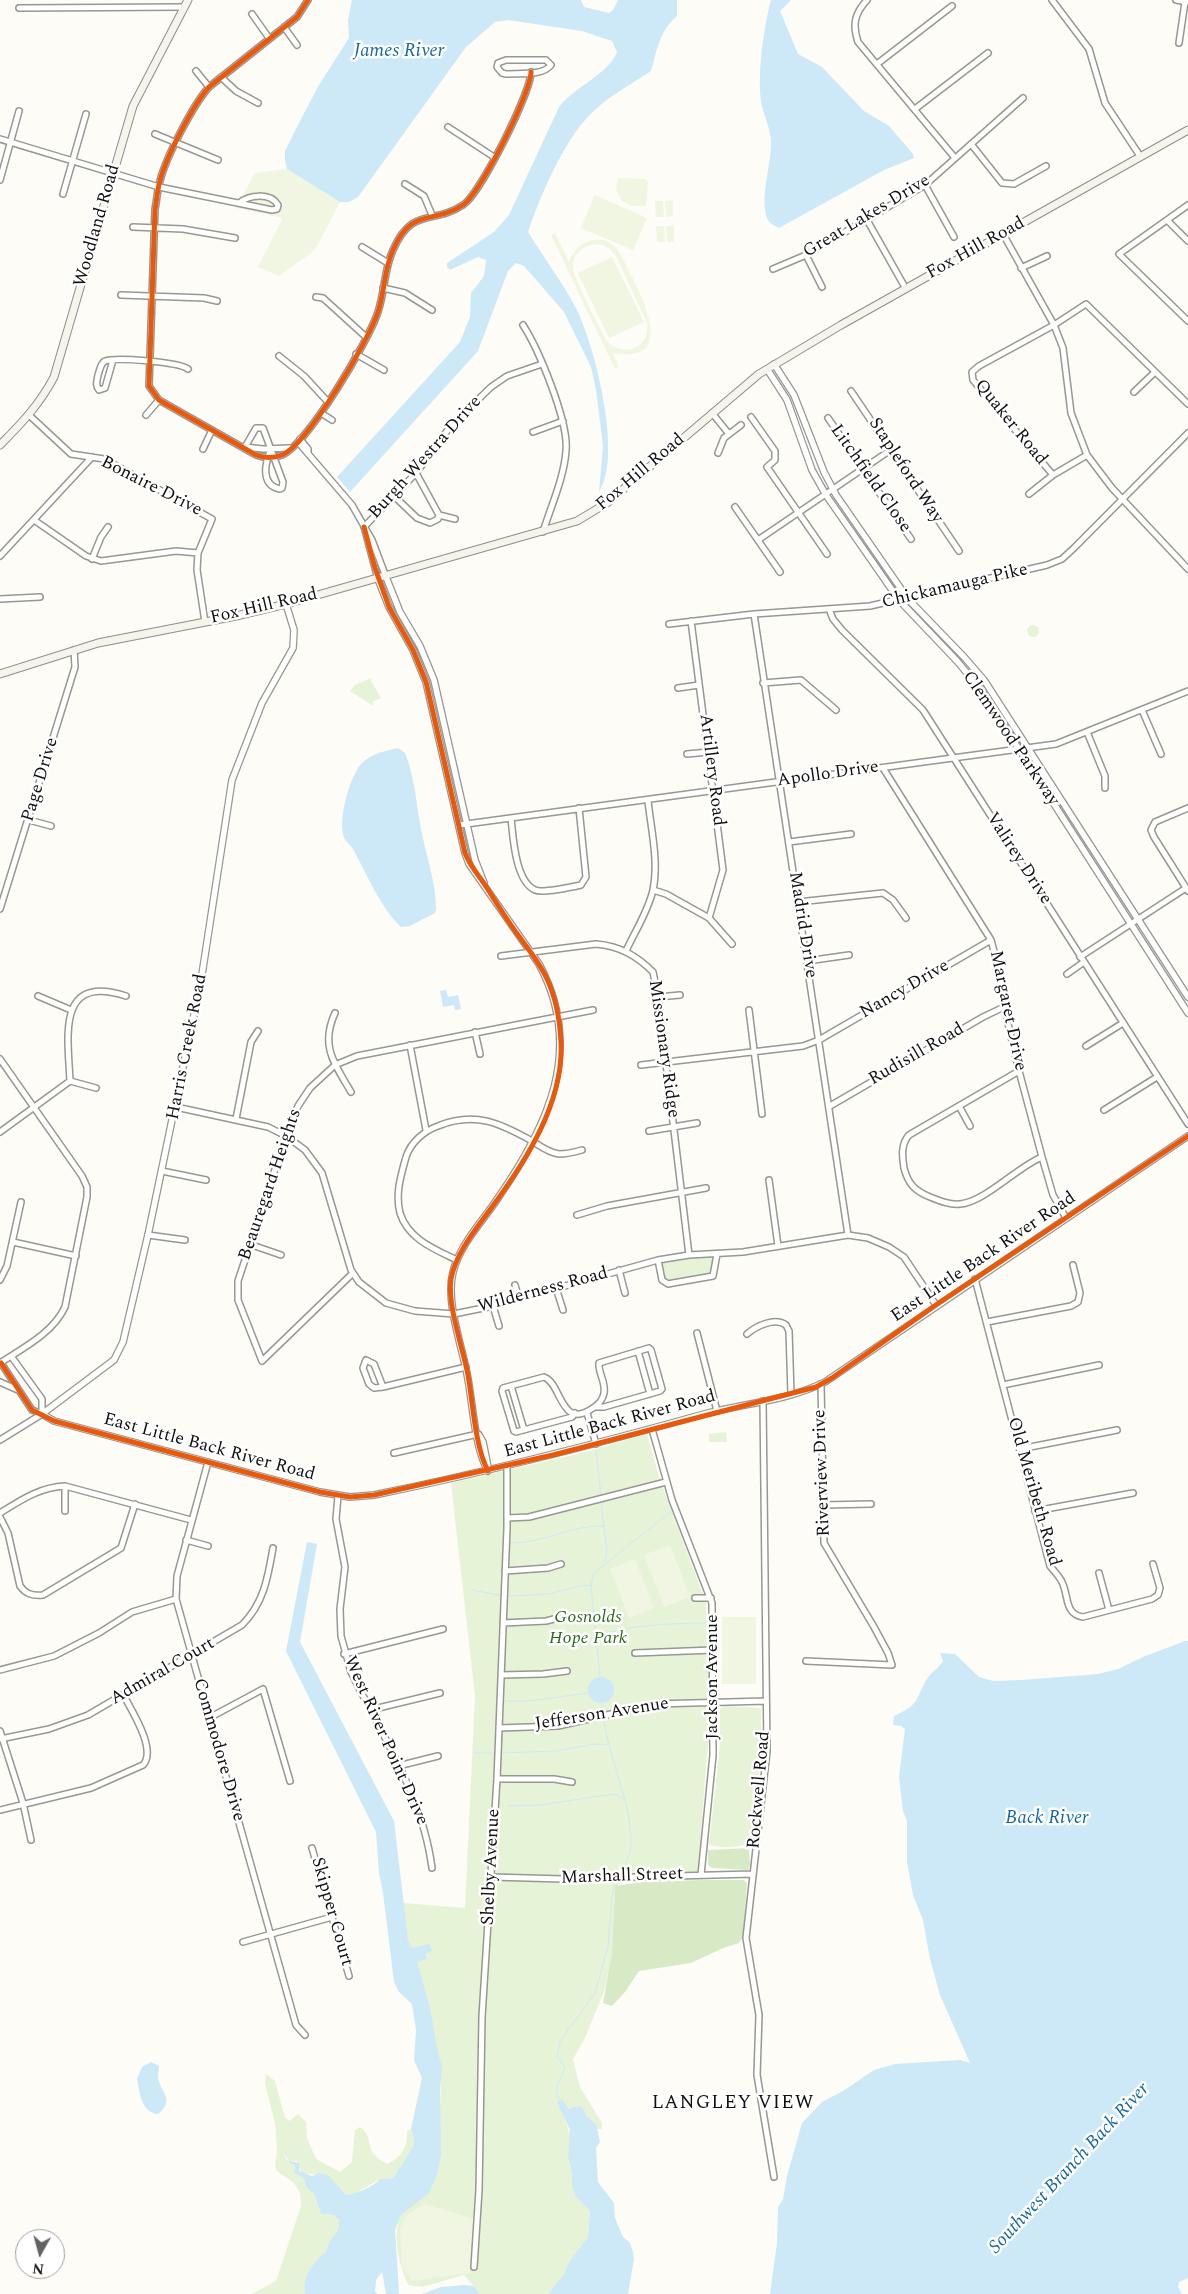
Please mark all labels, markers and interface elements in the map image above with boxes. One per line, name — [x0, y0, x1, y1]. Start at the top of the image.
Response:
water label: James River — [354, 41, 444, 63]
street label: Woodland Road — [70, 162, 126, 290]
street label: Great Lakes Drive — [800, 171, 934, 263]
street label: Fox Hill Road — [923, 213, 1029, 285]
street label: Quaker Road — [969, 376, 1051, 470]
street label: Burgh Westra Drive — [365, 392, 487, 524]
street label: Stapleford Way — [863, 414, 947, 528]
street label: Litchfield Close — [825, 421, 915, 537]
street label: Fox Hill Road — [592, 430, 690, 516]
street label: Bonaire Drive — [97, 452, 205, 522]
street label: Chickamauga Pike — [880, 560, 1030, 614]
street label: Fox Hill Road — [208, 584, 320, 630]
street label: Clemwood Parkway — [957, 667, 1063, 811]
street label: Artillery Road — [693, 713, 729, 827]
street label: Page Drive — [18, 735, 64, 825]
street label: Apollo Drive — [776, 757, 880, 793]
street label: Valirey Drive — [980, 809, 1056, 909]
street label: Madrid Drive — [783, 870, 821, 980]
street label: Margaret Drive — [984, 949, 1030, 1073]
street label: Nancy Drive — [857, 956, 953, 1024]
street label: Harris Creek Road — [163, 972, 213, 1122]
street label: Missionary Ridge — [643, 979, 683, 1119]
street label: Rudisill Road — [865, 1019, 969, 1091]
street label: Beauregard Heights — [235, 1106, 307, 1264]
street label: East Little Back River Road — [888, 1188, 1080, 1328]
street label: Wilderness Road — [476, 1263, 610, 1319]
street label: East Little Back River Road — [502, 1386, 718, 1464]
street label: East Little Back River Road — [101, 1409, 317, 1487]
street label: Riverview Drive — [810, 1409, 836, 1537]
street label: Old Meribeth Road — [1001, 1415, 1065, 1569]
park label: Gosnolds Hope Park — [549, 1607, 627, 1650]
street label: Jackson Avenue — [702, 1614, 724, 1740]
street label: Admiral Court — [107, 1634, 219, 1710]
street label: West River Point Drive — [338, 1653, 432, 1829]
street label: Commodore Drive — [187, 1676, 249, 1824]
street label: Jefferson Avenue — [533, 1694, 671, 1736]
street label: Rockwell Road — [744, 1730, 776, 1850]
street label: Shelby Avenue — [478, 1808, 506, 1926]
water label: Back River — [1005, 1808, 1089, 1830]
street label: Skipper Court — [305, 1855, 357, 1969]
street label: Marshall Street — [560, 1864, 684, 1890]
water label: Southwest Branch Back River — [985, 2079, 1155, 2259]
district label: LANGLEY VIEW — [650, 2093, 816, 2115]
north arrow — [15, 2229, 65, 2279]
text: N — [31, 2257, 45, 2280]

